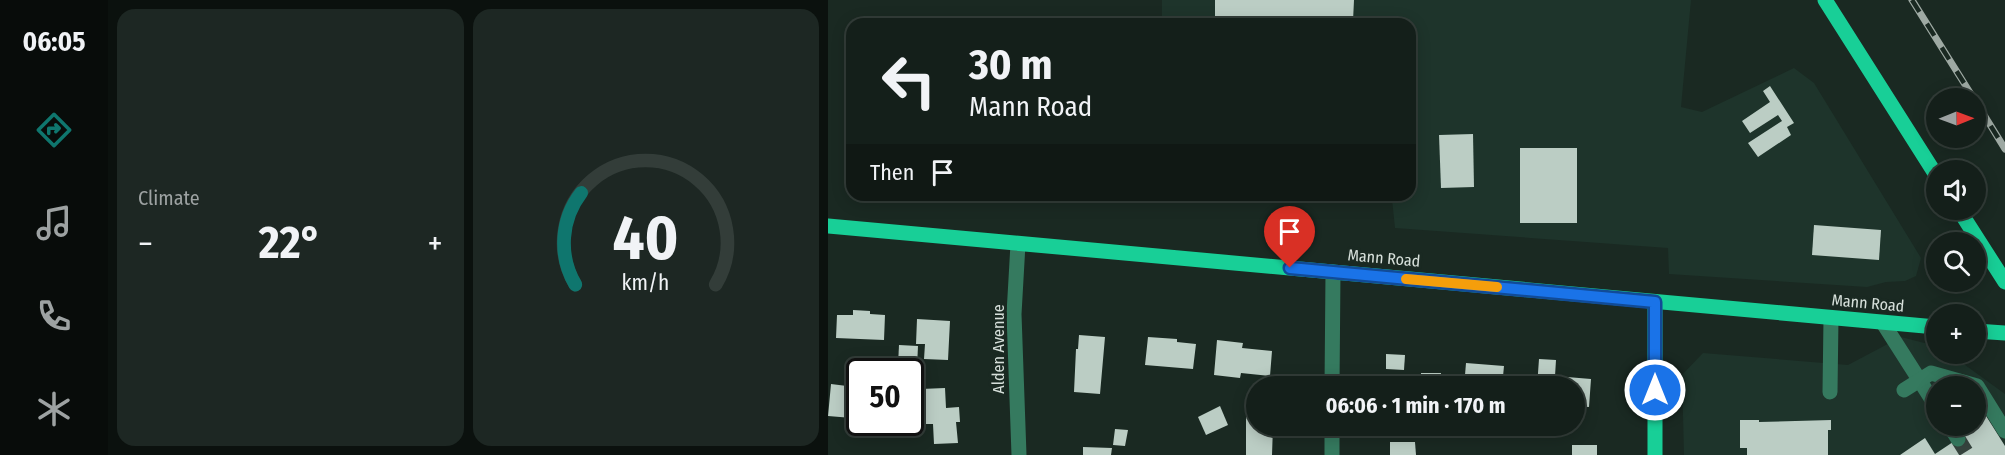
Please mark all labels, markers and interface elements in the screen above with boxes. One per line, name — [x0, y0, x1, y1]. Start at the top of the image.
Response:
text: 06:05 — [22, 26, 86, 58]
text: 30 m — [969, 40, 1053, 90]
icon: left — [870, 42, 948, 120]
north arrow — [1926, 88, 1986, 148]
map controls — [1926, 88, 1986, 436]
text: Mann Road — [969, 91, 1092, 123]
icon: directions — [33, 109, 75, 151]
icon: arrive — [926, 156, 959, 189]
text: Then — [870, 159, 914, 186]
button: sound — [1926, 160, 1986, 220]
text: Climate — [138, 186, 200, 210]
text: 40 — [613, 201, 679, 276]
icon: music — [33, 202, 75, 244]
pin — [1264, 206, 1315, 268]
icon: arrive — [1273, 215, 1306, 248]
text: 22° — [259, 216, 322, 270]
text: − — [138, 224, 153, 264]
text: + — [427, 224, 443, 264]
button: search — [1926, 232, 1986, 292]
street label: Mann Road — [1347, 245, 1421, 271]
text: km/h — [622, 270, 670, 296]
street label: Mann Road — [1831, 290, 1905, 316]
icon: phone — [33, 295, 75, 337]
street label: Alden Avenue — [989, 304, 1008, 394]
button: + — [1926, 304, 1986, 364]
speed limit sign: 50 — [846, 358, 924, 436]
position arrow — [1623, 358, 1687, 422]
button: − — [1926, 376, 1986, 436]
icon: climate — [33, 388, 75, 430]
text: 06:06 · 1 min · 170 m — [1325, 392, 1506, 419]

